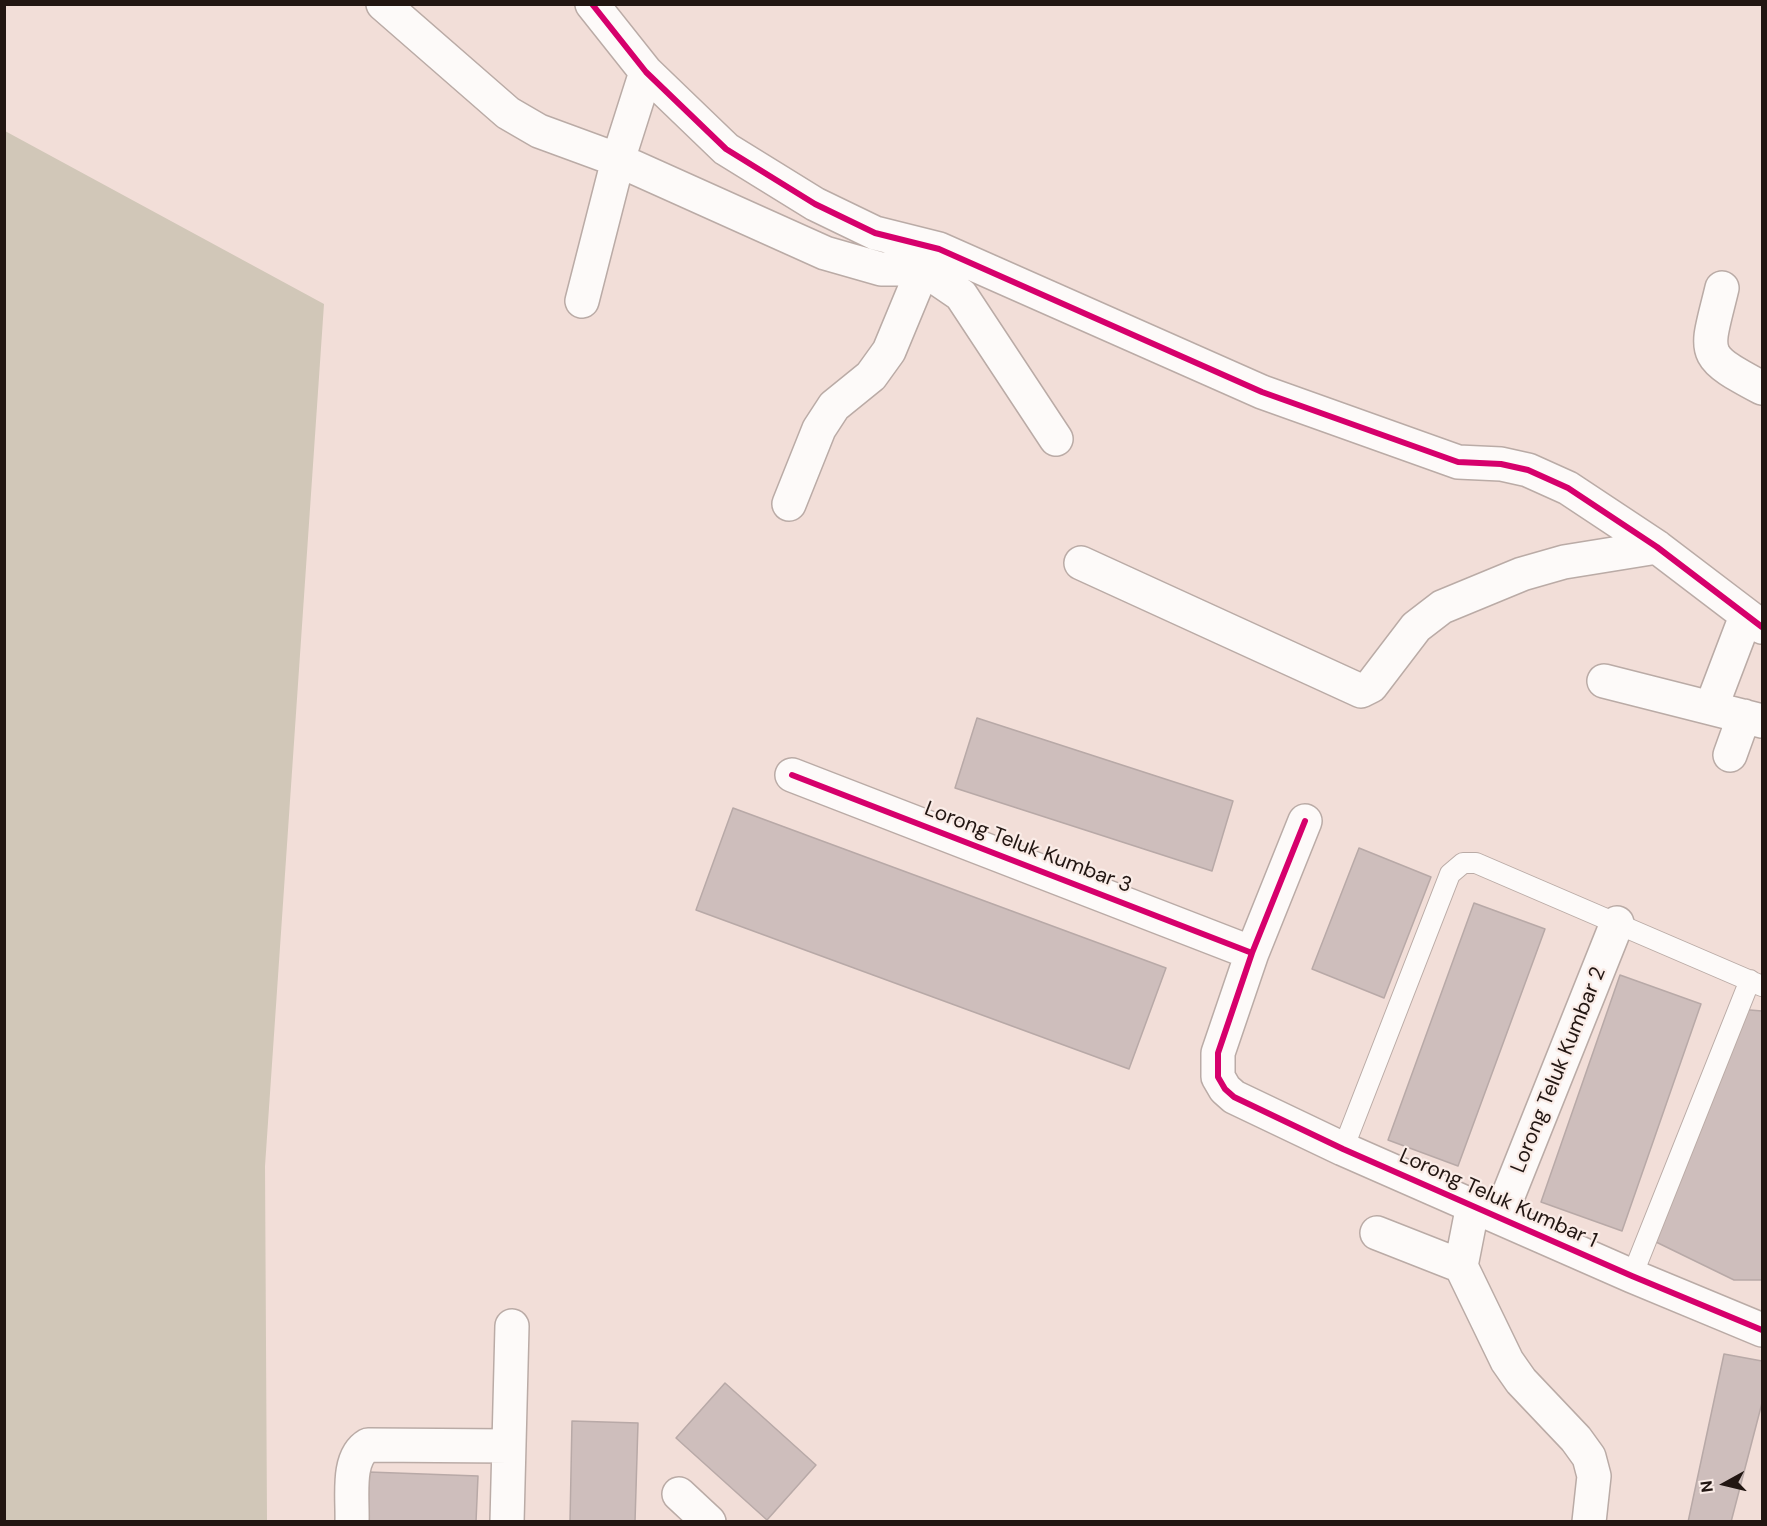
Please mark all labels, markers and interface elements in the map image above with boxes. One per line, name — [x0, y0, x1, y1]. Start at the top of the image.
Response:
street label: Lorong Teluk Kumbar 3 — [921, 797, 1135, 899]
street label: Lorong Teluk Kumbar 2 — [1506, 963, 1612, 1177]
street label: Lorong Teluk Kumbar 1 — [1395, 1144, 1601, 1254]
north arrow — [1695, 1454, 1755, 1514]
text: N — [1695, 1479, 1718, 1494]

